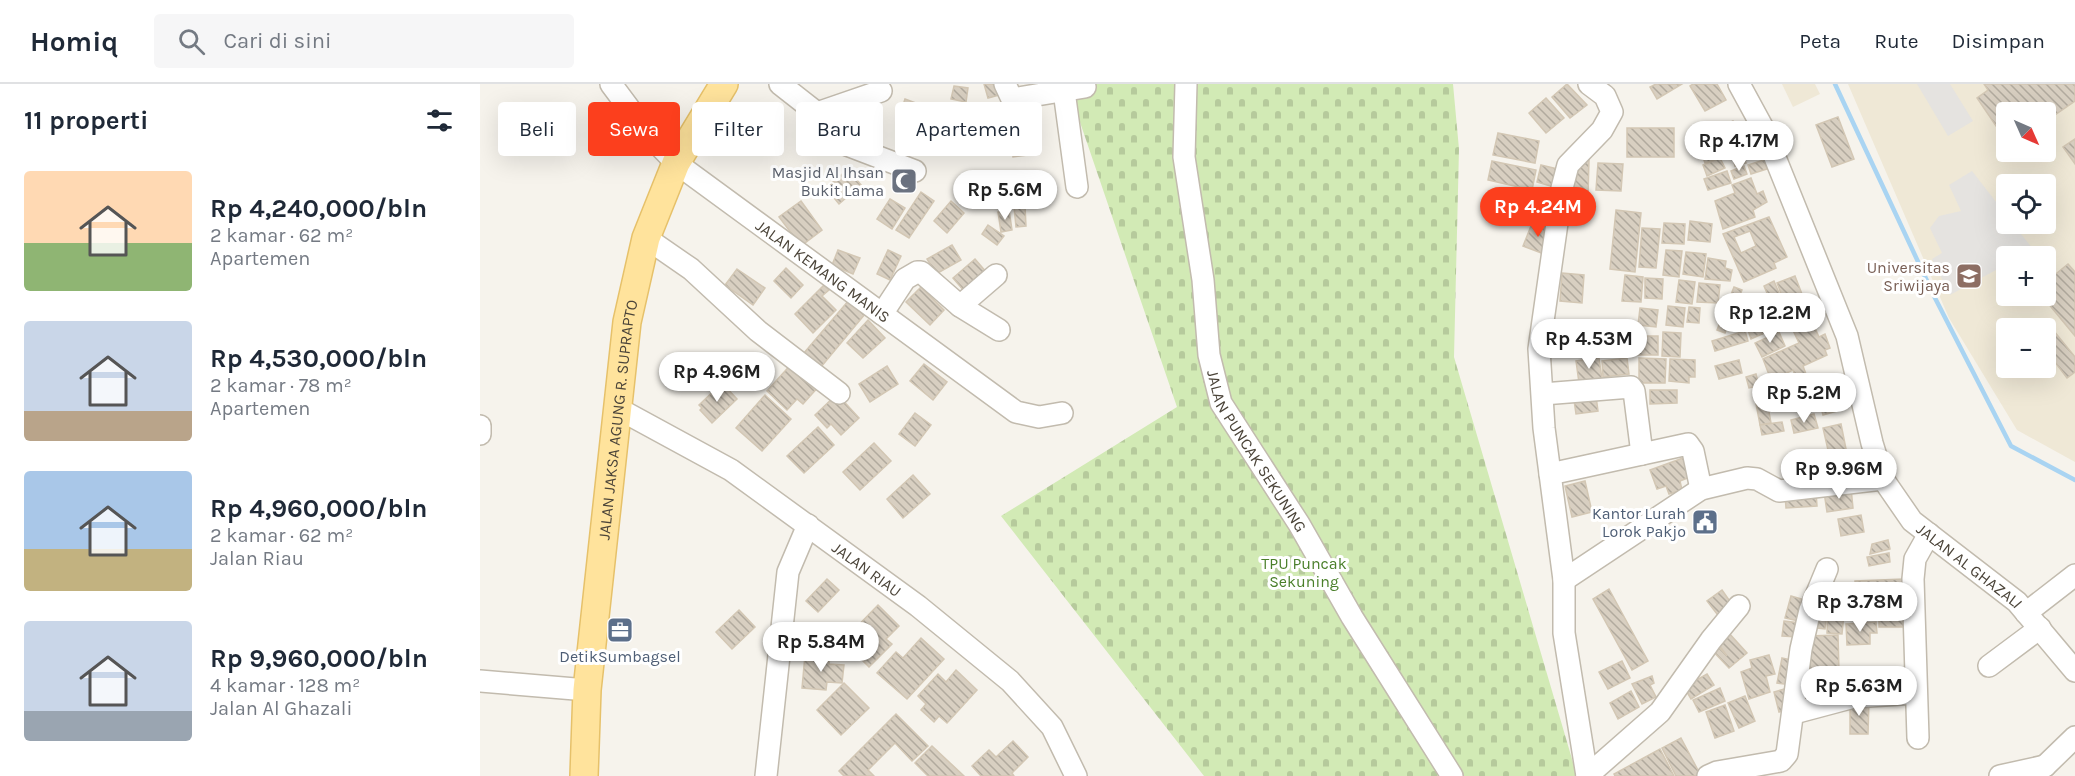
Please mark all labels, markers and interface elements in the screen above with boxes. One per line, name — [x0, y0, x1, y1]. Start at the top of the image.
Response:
search box — [154, 14, 574, 68]
text: Homiq — [30, 25, 118, 58]
icon: search — [175, 25, 208, 58]
text: Cari di sini — [223, 28, 332, 54]
text: Peta — [1799, 29, 1841, 53]
text: Rute — [1874, 29, 1918, 53]
text: Disimpan — [1951, 29, 2045, 53]
chip: Beli — [498, 102, 576, 156]
chip: Sewa — [588, 102, 680, 156]
chip: Filter — [692, 102, 784, 156]
chip: Baru — [796, 102, 883, 156]
chip: Apartemen — [895, 102, 1042, 156]
north arrow — [1996, 102, 2056, 162]
map controls — [1996, 102, 2056, 378]
icon: filters — [423, 104, 456, 137]
text: 11 properti — [24, 105, 149, 136]
pin: Rp 4.17M — [1677, 121, 1801, 172]
text: Rp 4.17M — [1699, 129, 1779, 152]
place label: Masjid Al Ihsan Bukit Lama — [772, 163, 884, 200]
mosque icon: Masjid Al Ihsan Bukit Lama — [889, 166, 919, 196]
pin: Rp 5.6M — [950, 170, 1060, 221]
button: locate — [1996, 174, 2056, 234]
text: Rp 5.6M — [967, 178, 1043, 201]
pin: Rp 4.24M — [1476, 187, 1600, 238]
text: Rp 4,240,000/bln — [210, 193, 427, 224]
icon: home — [72, 195, 144, 267]
text: Rp 4.24M — [1494, 195, 1582, 218]
street label: JALAN KEMANG MANIS — [752, 215, 894, 326]
text: 2 kamar · 62 m² — [210, 224, 353, 247]
button: + — [1996, 246, 2056, 306]
text: Apartemen — [210, 247, 310, 270]
place label: Universitas Sriwijaya — [1867, 258, 1950, 295]
school or university icon: Universitas Sriwijaya — [1954, 261, 1984, 291]
pin: Rp 12.2M — [1708, 293, 1832, 344]
street label: JALAN JAKSA AGUNG R. SUPRAPTO — [594, 298, 641, 541]
text: Rp 12.2M — [1728, 301, 1812, 324]
button: − — [1996, 318, 2056, 378]
pin: Rp 4.53M — [1527, 319, 1651, 370]
text: Rp 4.53M — [1545, 327, 1633, 350]
text: Rp 4,530,000/bln — [210, 343, 427, 374]
icon: home — [72, 345, 144, 417]
pin: Rp 4.96M — [655, 352, 779, 403]
text: Rp 4.96M — [673, 360, 761, 383]
street label: JALAN PUNCAK SEKUNING — [1204, 368, 1311, 535]
pin: Rp 5.2M — [1749, 373, 1859, 424]
text: 2 kamar · 78 m² — [210, 374, 352, 397]
text: Rp 5.2M — [1766, 381, 1842, 404]
text: Apartemen — [210, 397, 310, 420]
pin: Rp 9.96M — [1777, 449, 1901, 500]
text: Rp 9.96M — [1795, 457, 1883, 480]
text: Rp 4,960,000/bln — [210, 493, 428, 524]
icon: home — [72, 495, 144, 567]
place label: Kantor Lurah Lorok Pakjo — [1592, 504, 1686, 541]
public building icon: Kantor Lurah Lorok Pakjo — [1690, 507, 1720, 537]
street label: JALAN AL GHAZALI — [1913, 519, 2027, 612]
text: 2 kamar · 62 m² — [210, 524, 353, 547]
street label: JALAN RIAU — [829, 537, 905, 600]
text: Jalan Riau — [210, 547, 304, 570]
park label: TPU Puncak Sekuning — [1261, 554, 1347, 591]
pin: Rp 3.78M — [1798, 582, 1922, 633]
text: Rp 3.78M — [1816, 590, 1904, 613]
office icon: DetikSumbagsel — [605, 615, 635, 645]
pin: Rp 5.84M — [759, 622, 883, 673]
text: Rp 5.84M — [777, 630, 865, 653]
text: Rp 9,960,000/bln — [210, 643, 428, 674]
icon: home — [72, 645, 144, 717]
place label: DetikSumbagsel — [559, 647, 681, 666]
pin: Rp 5.63M — [1797, 666, 1921, 717]
text: 4 kamar · 128 m² — [210, 674, 360, 697]
text: Rp 5.63M — [1815, 674, 1903, 697]
text: Jalan Al Ghazali — [210, 697, 352, 720]

